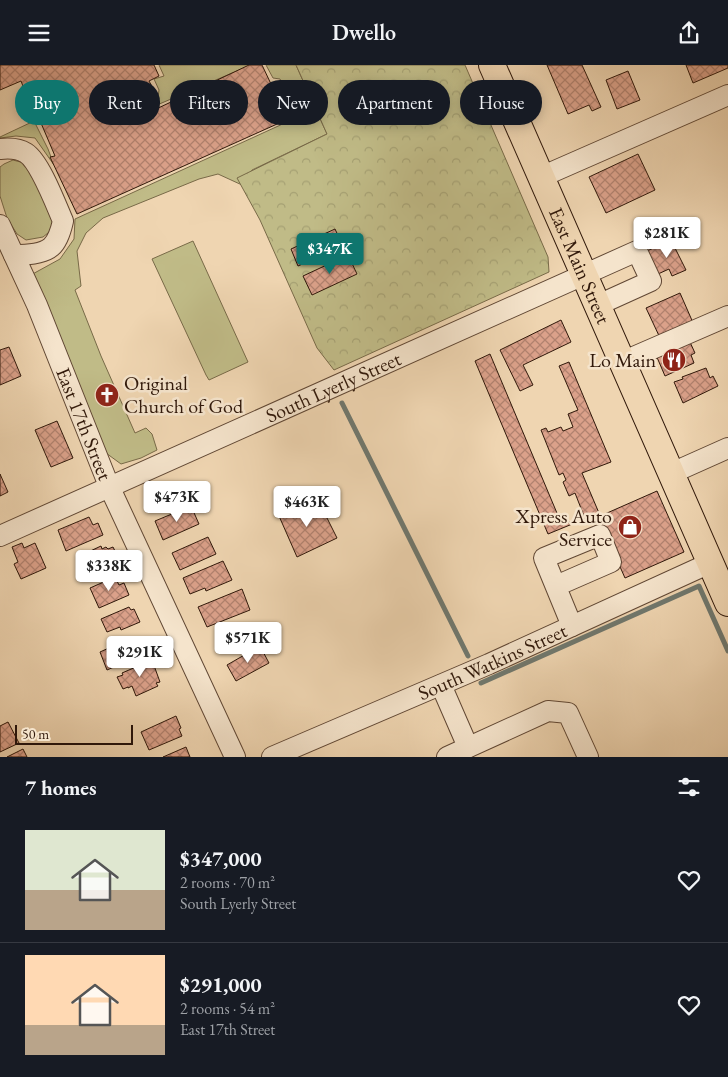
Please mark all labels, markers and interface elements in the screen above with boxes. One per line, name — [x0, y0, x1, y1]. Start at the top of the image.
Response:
text: Dwello — [332, 18, 396, 47]
icon: menu — [25, 19, 53, 47]
icon: share — [675, 19, 703, 47]
chip: Buy — [15, 80, 79, 125]
chip: Rent — [89, 80, 160, 125]
chip: Filters — [170, 80, 248, 125]
chip: New — [258, 80, 328, 125]
chip: Apartment — [338, 80, 450, 125]
chip: House — [460, 80, 542, 125]
street label: East Main Street — [543, 203, 617, 328]
pin: $281K — [632, 217, 702, 259]
text: $281K — [645, 222, 689, 243]
pin: $347K — [295, 233, 365, 275]
text: $347K — [308, 238, 352, 259]
street label: South Lyerly Street — [262, 345, 405, 428]
place label: Lo Main — [589, 347, 656, 373]
restaurant icon: Lo Main — [661, 347, 687, 373]
street label: East 17th Street — [50, 364, 119, 485]
place label: Original Church of God — [124, 370, 244, 419]
church icon: Original Church of God — [94, 382, 120, 408]
pin: $473K — [142, 481, 212, 523]
pin: $463K — [272, 485, 342, 528]
text: $473K — [155, 486, 199, 507]
text: $463K — [285, 491, 329, 512]
place label: Xpress Auto Service — [515, 503, 612, 552]
shop icon: Xpress Auto Service — [617, 514, 643, 540]
pin: $338K — [74, 549, 144, 592]
text: $338K — [87, 555, 131, 576]
street label: South Watkins Street — [414, 617, 571, 706]
pin: $571K — [213, 621, 283, 664]
text: $571K — [226, 627, 270, 648]
pin: $291K — [105, 635, 175, 678]
text: $291K — [118, 641, 162, 662]
scale bar — [15, 722, 132, 745]
text: 50 m — [22, 725, 49, 743]
icon: filters — [675, 773, 703, 801]
text: 7 homes — [25, 774, 97, 801]
text: $347,000 — [180, 845, 262, 872]
icon: home — [65, 850, 125, 910]
icon: heart — [675, 866, 703, 894]
text: 2 rooms · 70 m² — [180, 872, 275, 893]
text: South Lyerly Street — [180, 893, 296, 914]
text: $291,000 — [180, 971, 262, 998]
icon: home — [65, 975, 125, 1035]
icon: heart — [675, 991, 703, 1019]
text: 2 rooms · 54 m² — [180, 998, 275, 1019]
text: East 17th Street — [180, 1019, 275, 1040]

